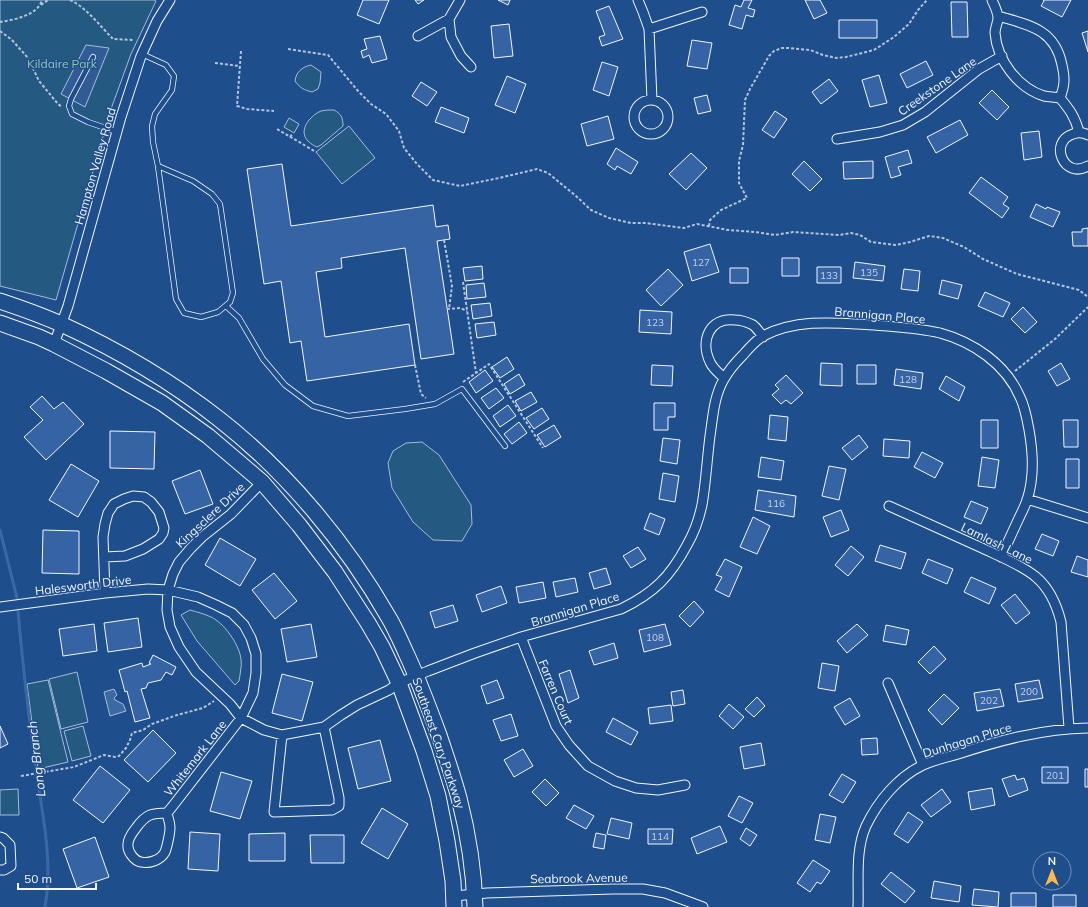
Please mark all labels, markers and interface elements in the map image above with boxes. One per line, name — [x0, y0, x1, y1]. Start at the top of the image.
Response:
street label: Creekstone Lane — [895, 53, 979, 119]
park label: Kildaire Park — [27, 56, 98, 71]
street label: Hampton Valley Road — [71, 106, 119, 226]
house number: 127 — [692, 256, 710, 269]
house number: 135 — [860, 266, 878, 279]
house number: 133 — [820, 269, 838, 282]
street label: Brannigan Place — [834, 304, 926, 326]
house number: 123 — [646, 316, 664, 329]
house number: 128 — [899, 373, 917, 386]
street label: Kingsclere Drive — [172, 479, 248, 551]
house number: 116 — [767, 497, 785, 510]
street label: Lamlash Lane — [959, 519, 1035, 567]
street label: Halesworth Drive — [34, 572, 132, 598]
street label: Brannigan Place — [529, 588, 621, 630]
house number: 108 — [646, 631, 664, 644]
street label: Farren Court — [536, 657, 576, 727]
street label: Southeast Cary Parkway — [409, 675, 469, 811]
house number: 200 — [1020, 685, 1038, 698]
house number: 202 — [980, 694, 998, 707]
street label: Whitemark Lane — [161, 717, 229, 799]
street label: Dunhagan Place — [921, 719, 1013, 761]
water label: Long Branch — [23, 720, 49, 798]
house number: 201 — [1046, 769, 1064, 782]
house number: 114 — [651, 830, 669, 843]
north arrow — [1032, 851, 1072, 891]
text: N — [1048, 854, 1056, 868]
scale bar — [18, 865, 96, 891]
street label: Seabrook Avenue — [530, 870, 628, 886]
text: 50 m — [24, 871, 52, 886]

